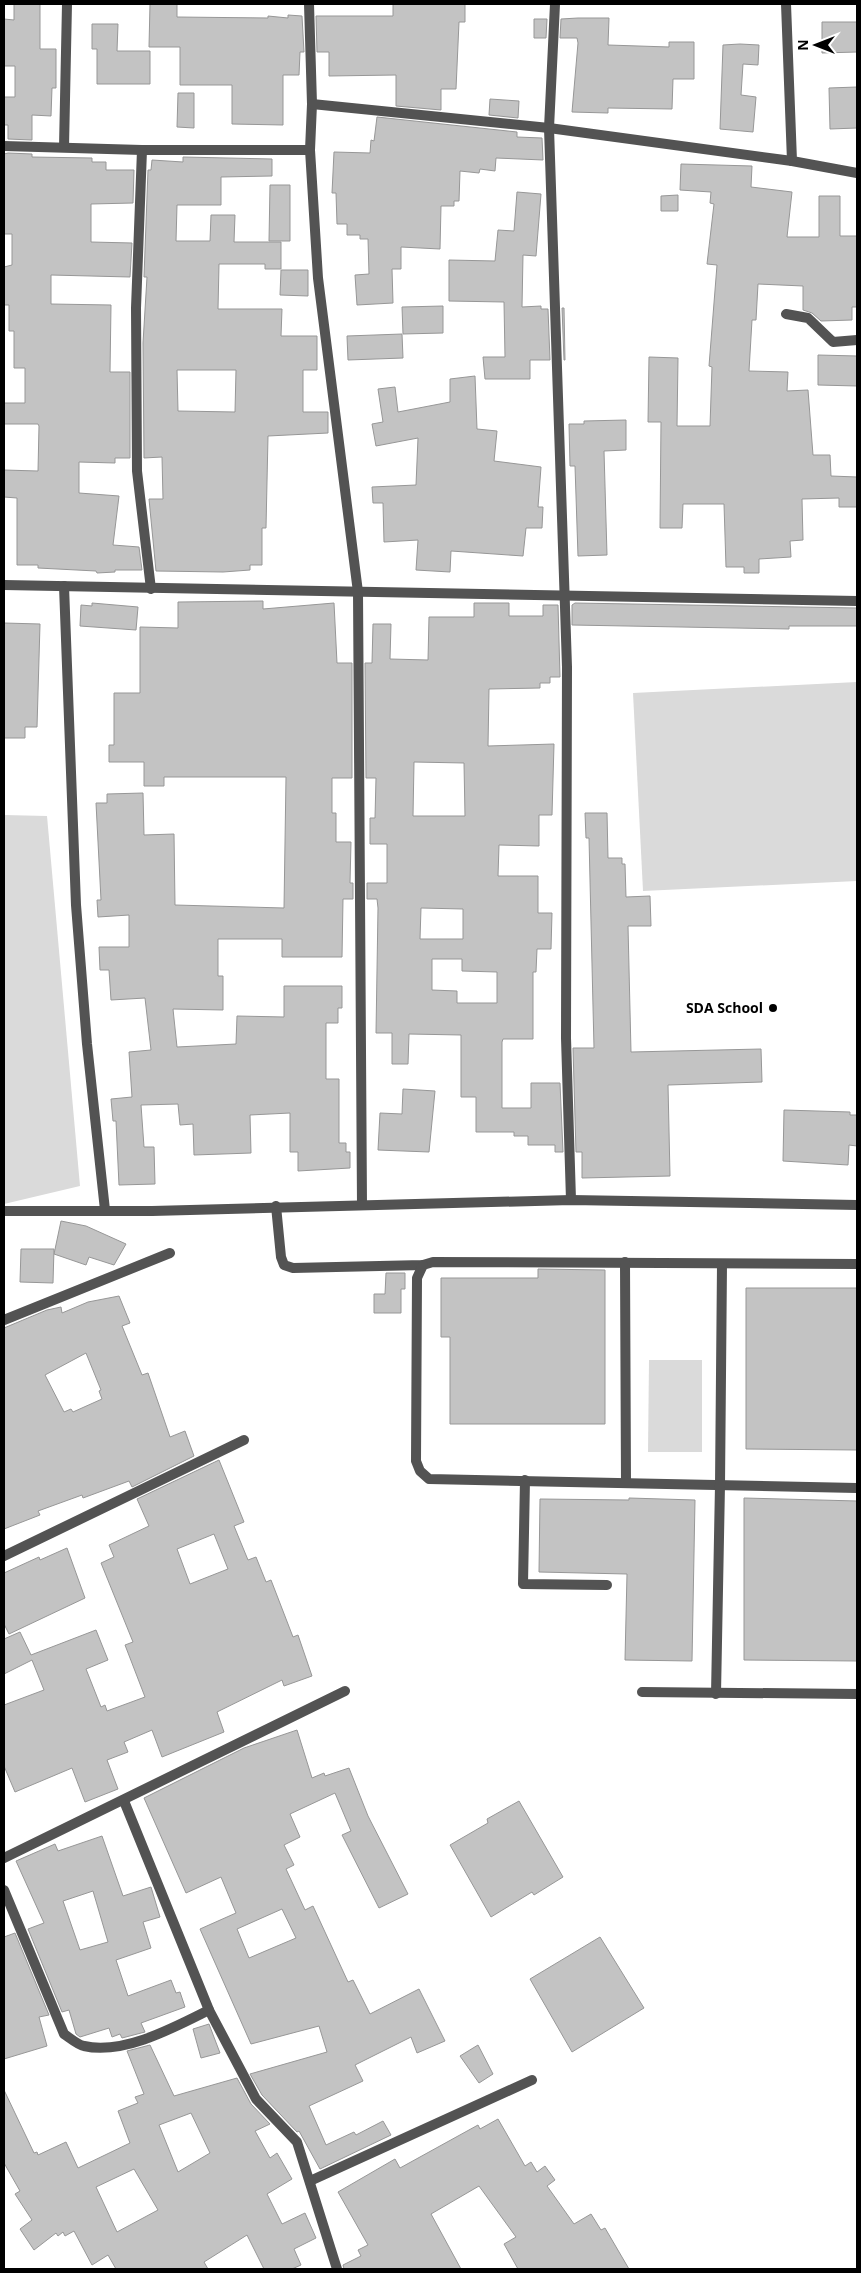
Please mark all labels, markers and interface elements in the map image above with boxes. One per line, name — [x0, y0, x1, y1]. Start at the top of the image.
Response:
north arrow — [791, 20, 841, 70]
text: N — [793, 39, 812, 51]
place label: SDA School — [686, 998, 763, 1017]
marker: SDA School — [767, 1002, 779, 1014]

